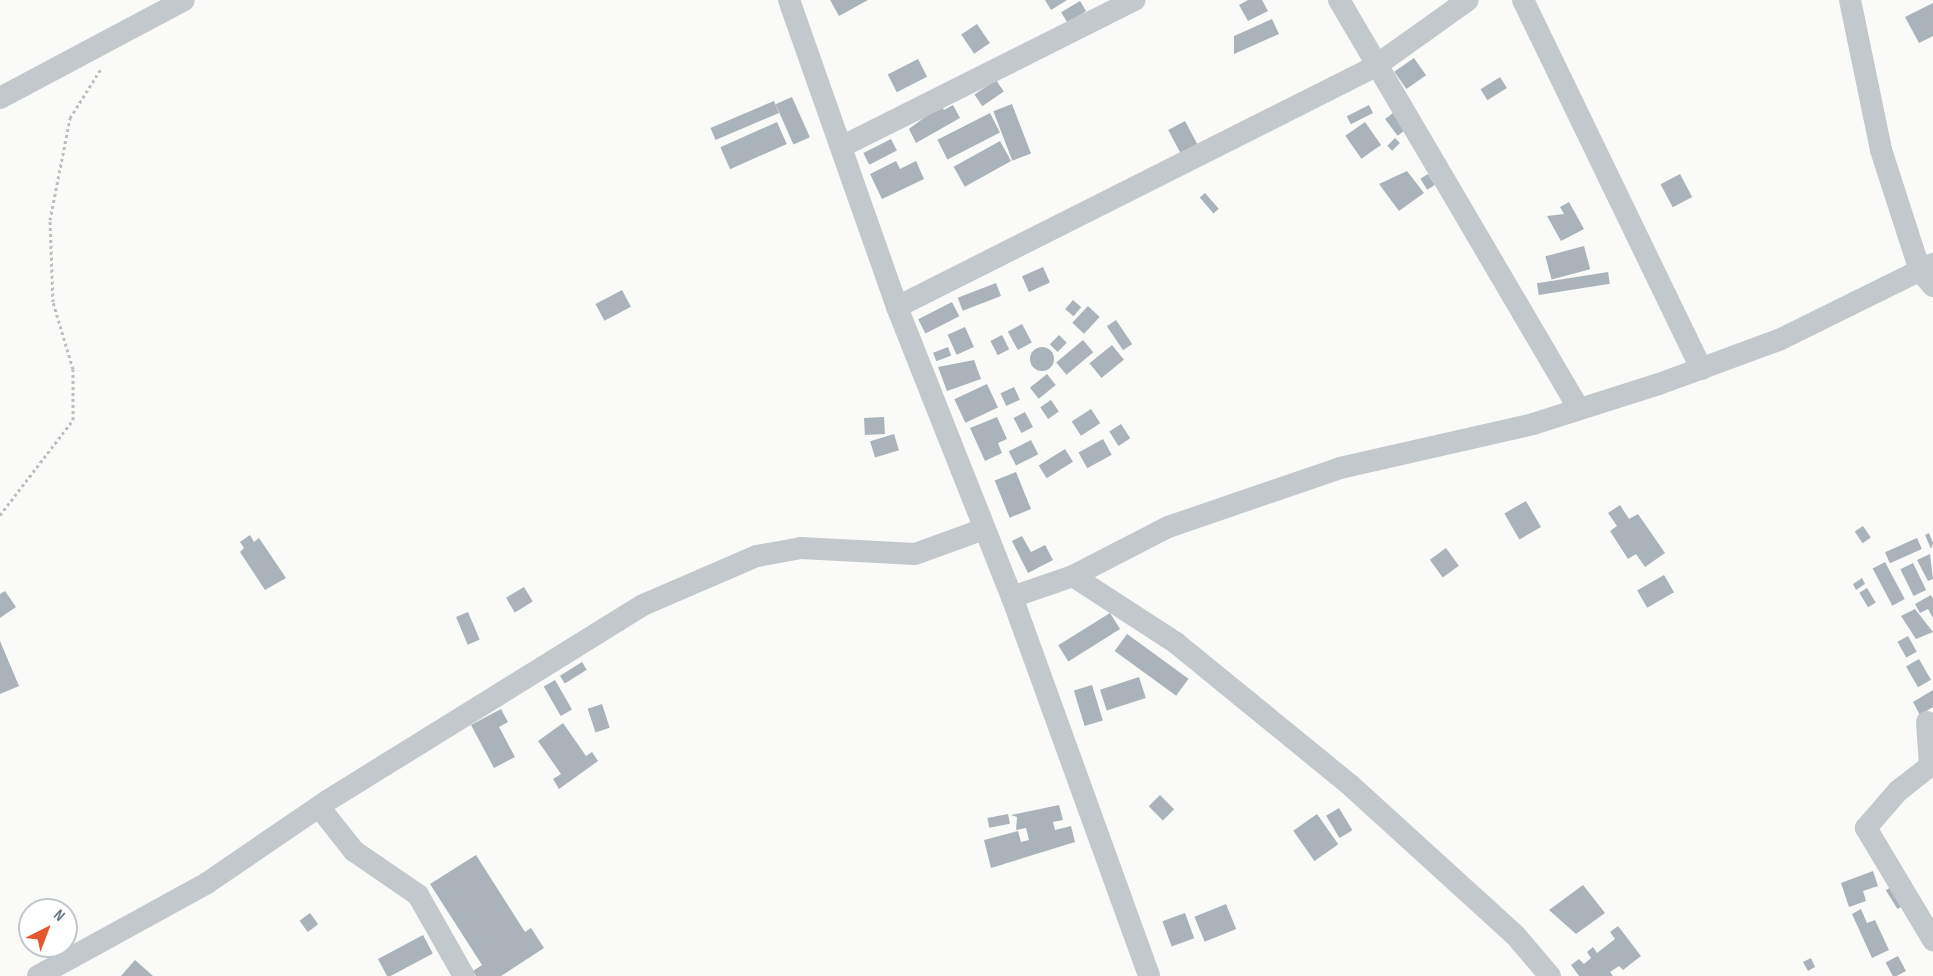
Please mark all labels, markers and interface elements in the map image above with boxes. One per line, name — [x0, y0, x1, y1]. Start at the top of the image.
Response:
north arrow — [18, 898, 78, 958]
text: N — [50, 906, 69, 926]

